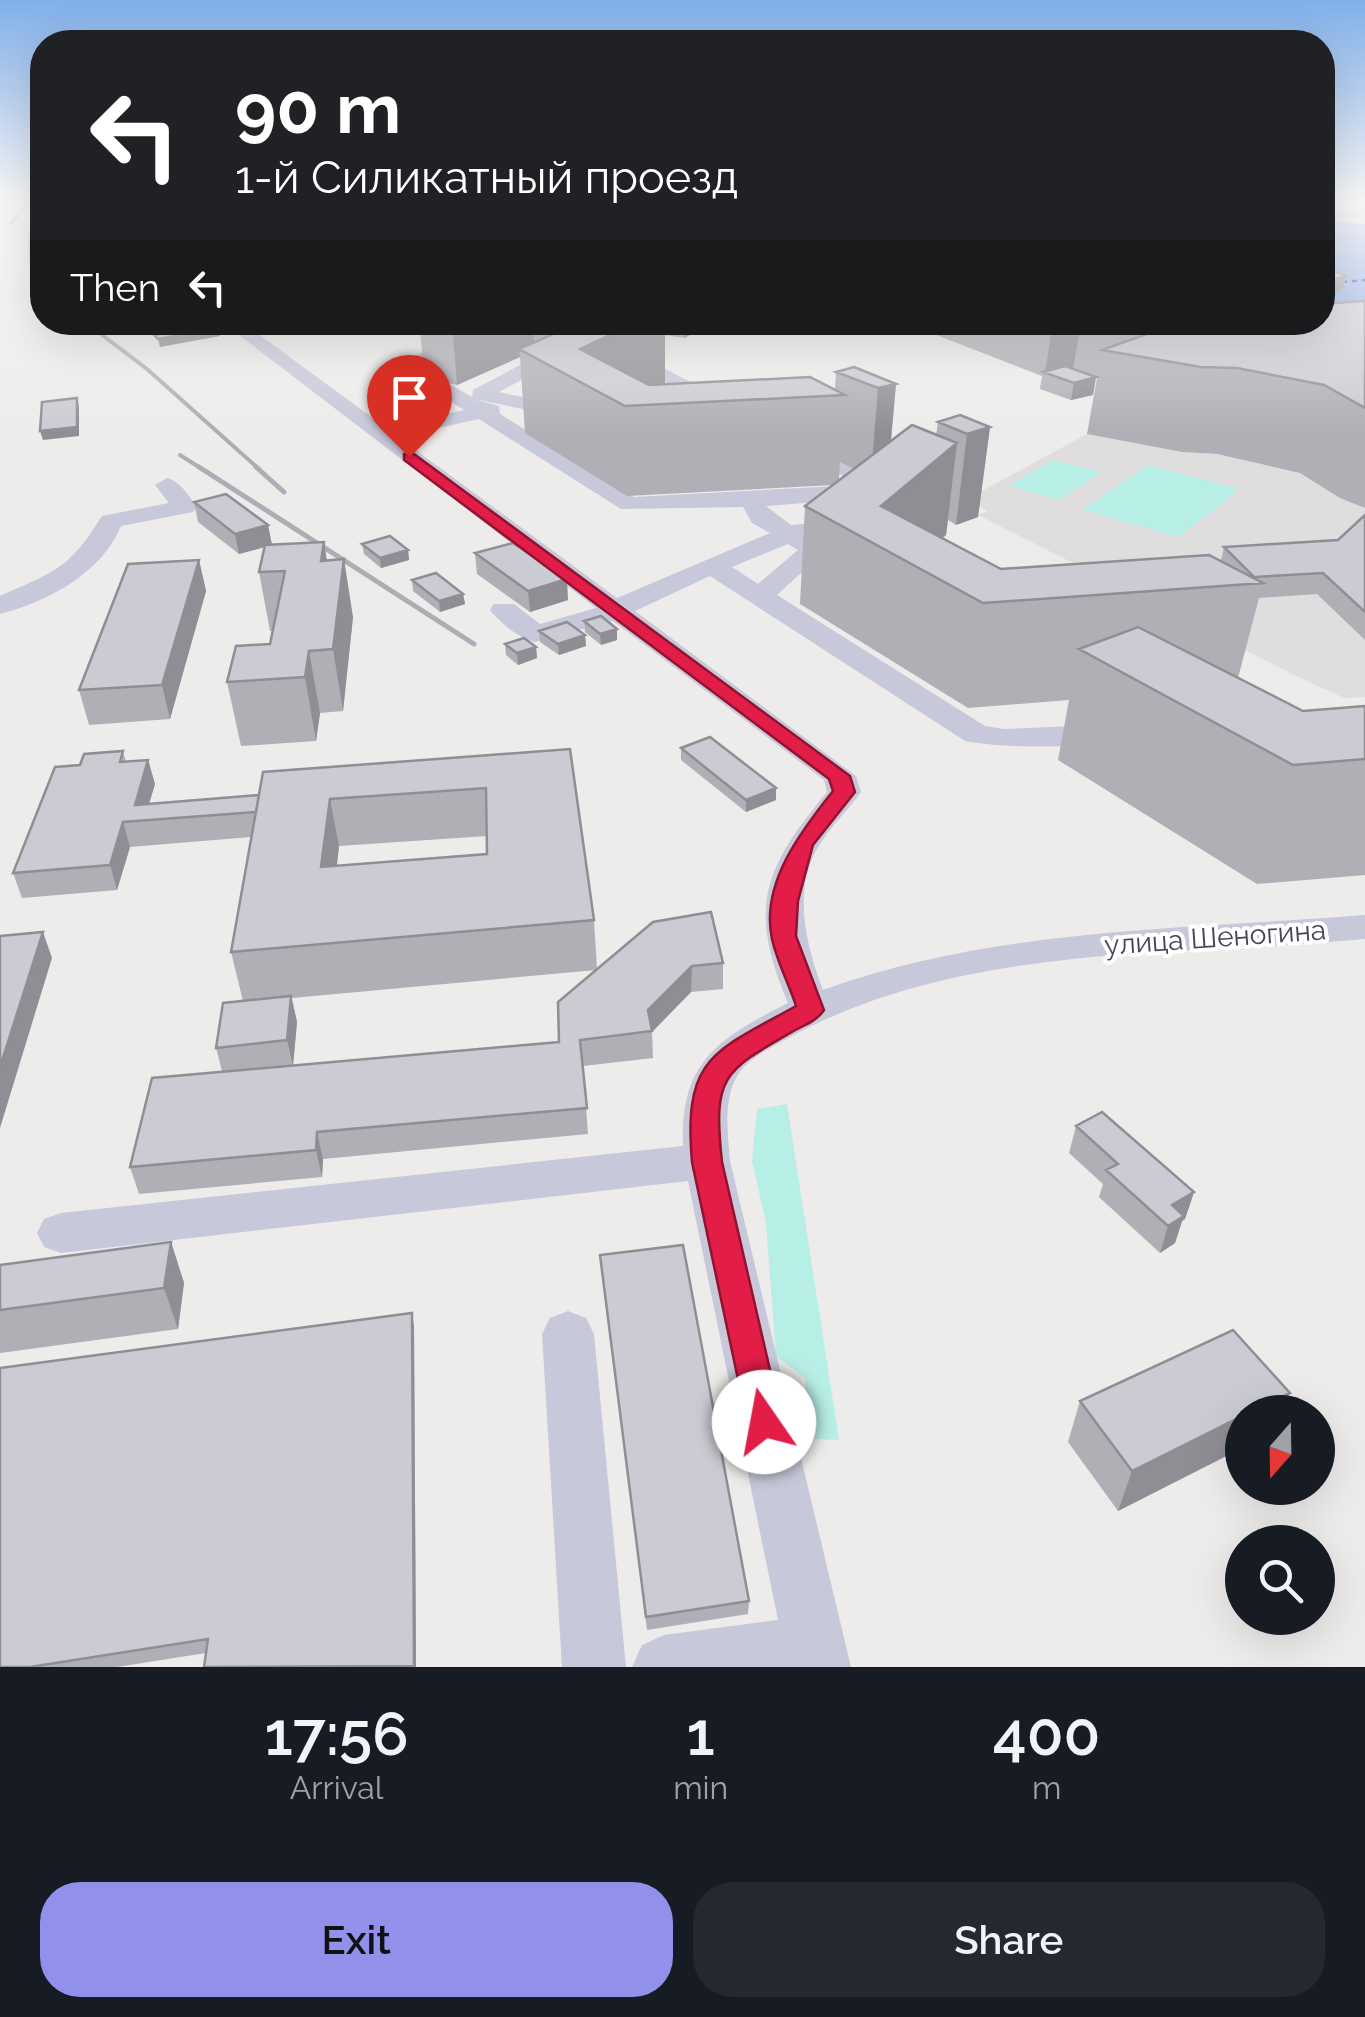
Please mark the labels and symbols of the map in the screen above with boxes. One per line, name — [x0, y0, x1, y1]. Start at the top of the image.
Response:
pin — [367, 355, 452, 458]
street label: улица Шеногина — [1103, 913, 1327, 962]
position arrow — [712, 1370, 816, 1474]
north arrow — [1225, 1395, 1335, 1505]

